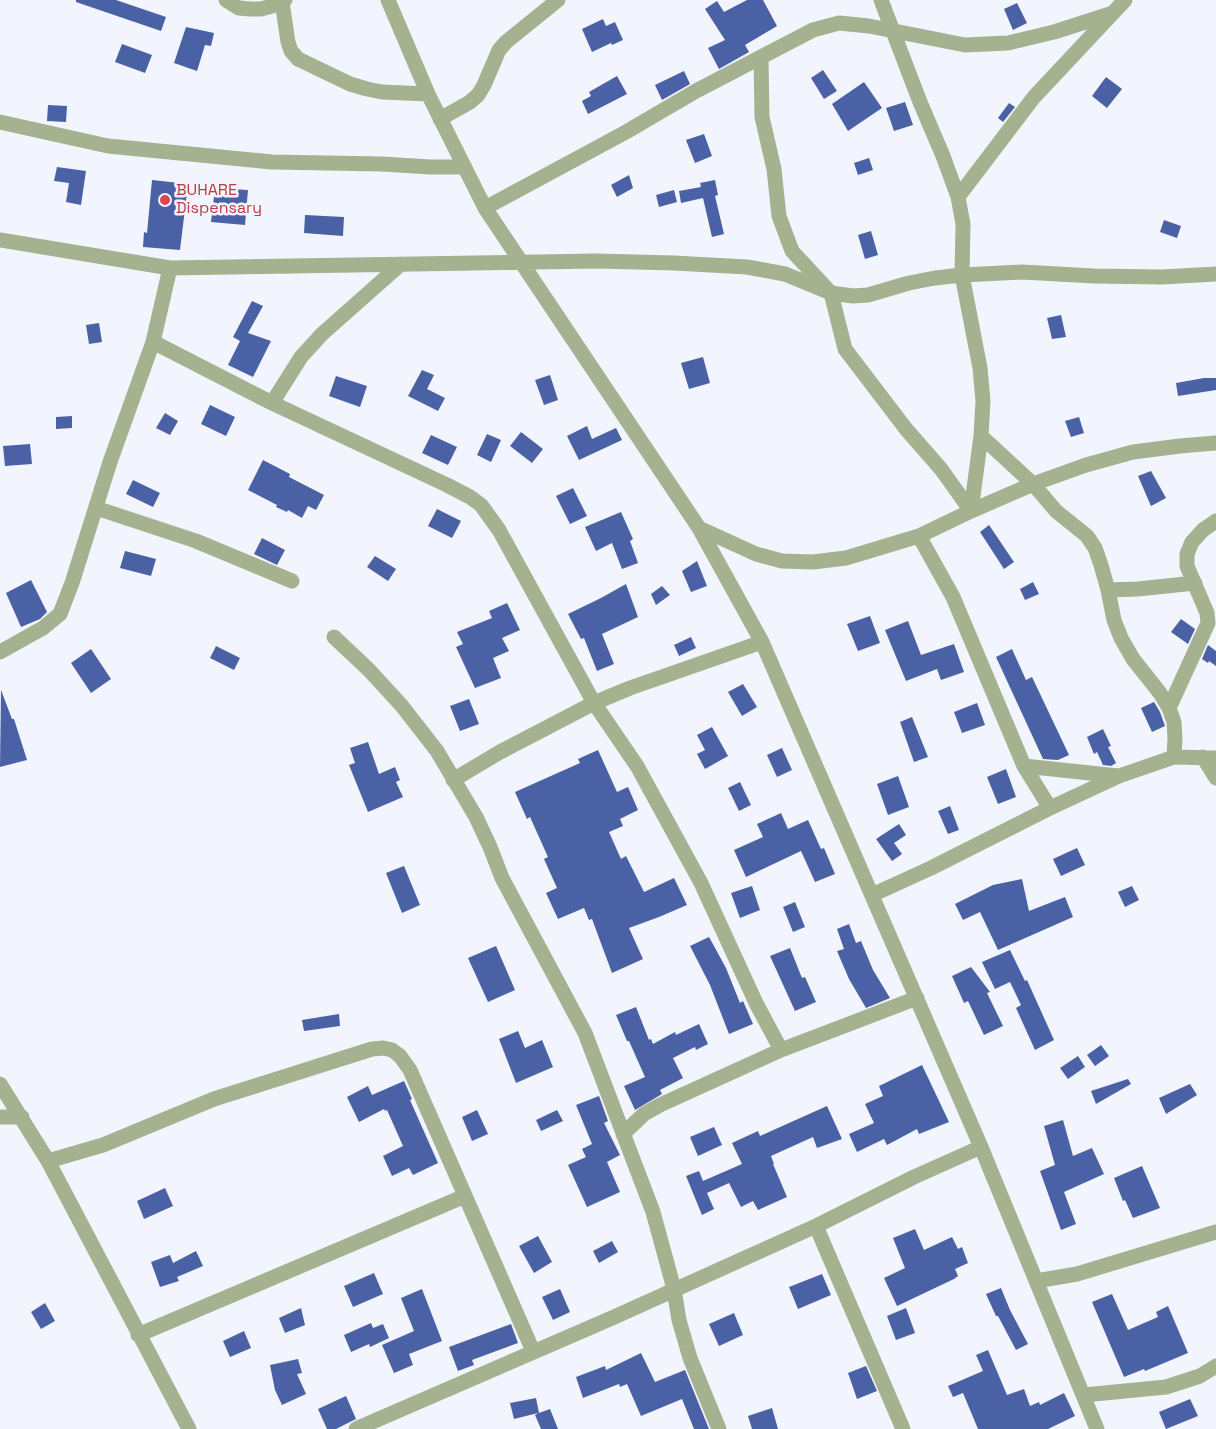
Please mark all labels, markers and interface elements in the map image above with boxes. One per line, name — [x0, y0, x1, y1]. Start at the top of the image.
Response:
place label: BUHARE Dispensary — [176, 181, 262, 219]
marker: BUHARE Dispensary — [158, 193, 172, 207]

